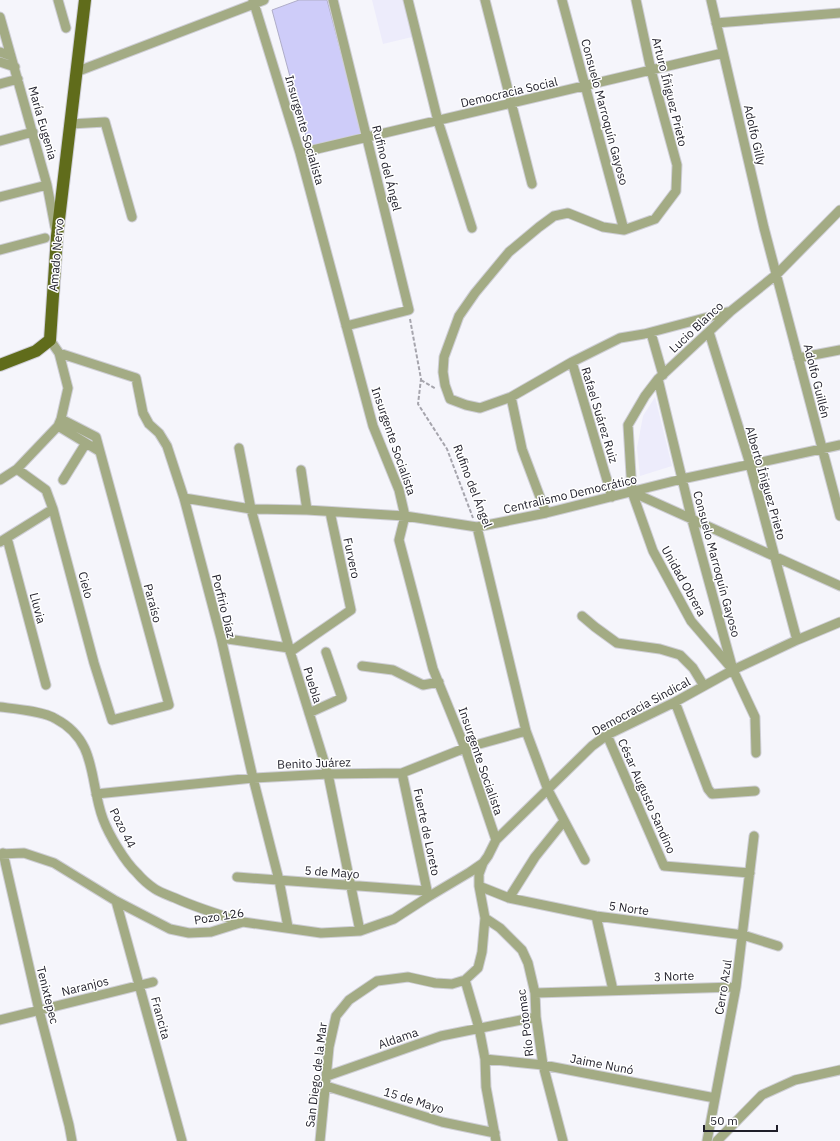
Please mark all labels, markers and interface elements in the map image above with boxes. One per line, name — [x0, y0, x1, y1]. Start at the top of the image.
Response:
street label: Arturo Íñiguez Prieto — [649, 36, 691, 148]
street label: Consuelo Marroquín Gayoso — [578, 37, 632, 187]
street label: Insurgente Socialista — [282, 73, 328, 187]
street label: Democracia Social — [459, 74, 559, 110]
street label: María Eugenia — [25, 85, 61, 162]
street label: Adolfo Gilly — [741, 103, 769, 167]
street label: Rufino del Ángel — [369, 124, 405, 212]
street label: Amado Nervo — [45, 218, 67, 292]
street label: Lucio Blanco — [666, 298, 726, 356]
street label: Adolfo Guillén — [801, 342, 833, 420]
street label: Rafael Suárez Ruiz — [578, 365, 622, 465]
street label: Insurgente Socialista — [368, 385, 420, 498]
street label: Alberto Íñiguez Prieto — [743, 425, 789, 542]
street label: Rufino del Ángel — [450, 442, 496, 530]
street label: Centralismo Democrático — [502, 471, 638, 517]
street label: Consuelo Marroquín Gayoso — [690, 489, 744, 639]
street label: Furvero — [340, 536, 364, 580]
street label: Unidad Obrera — [658, 543, 710, 619]
street label: Cielo — [75, 570, 97, 600]
street label: Porfirio Díaz — [209, 573, 239, 640]
street label: Paraíso — [141, 582, 165, 624]
street label: Lluvia — [27, 591, 49, 626]
street label: Puebla — [300, 665, 326, 706]
street label: Democracia Sindical — [589, 674, 693, 738]
street label: Insurgente Socialista — [455, 705, 507, 818]
street label: César Augusto Sandino — [615, 736, 679, 856]
street label: Benito Juárez — [277, 754, 352, 772]
street label: Fuerte de Loreto — [410, 787, 444, 877]
street label: Pozo 44 — [107, 805, 139, 851]
street label: 5 de Mayo — [304, 863, 360, 881]
street label: 5 Norte — [608, 898, 650, 918]
street label: Pozo 126 — [193, 905, 245, 927]
street label: Cerro Azul — [711, 958, 735, 1016]
street label: Tenixtepec — [34, 965, 62, 1025]
street label: 3 Norte — [654, 968, 695, 984]
street label: Naranjos — [60, 973, 110, 999]
street label: Río Potomac — [513, 988, 537, 1058]
street label: Francita — [148, 995, 174, 1042]
street label: San Diego de la Mar — [302, 1021, 330, 1128]
street label: Aldama — [376, 1024, 420, 1052]
street label: Jaime Nunó — [569, 1051, 635, 1078]
street label: 15 de Mayo — [382, 1084, 446, 1116]
scale bar — [704, 1107, 777, 1133]
text: 50 m — [710, 1113, 738, 1128]

